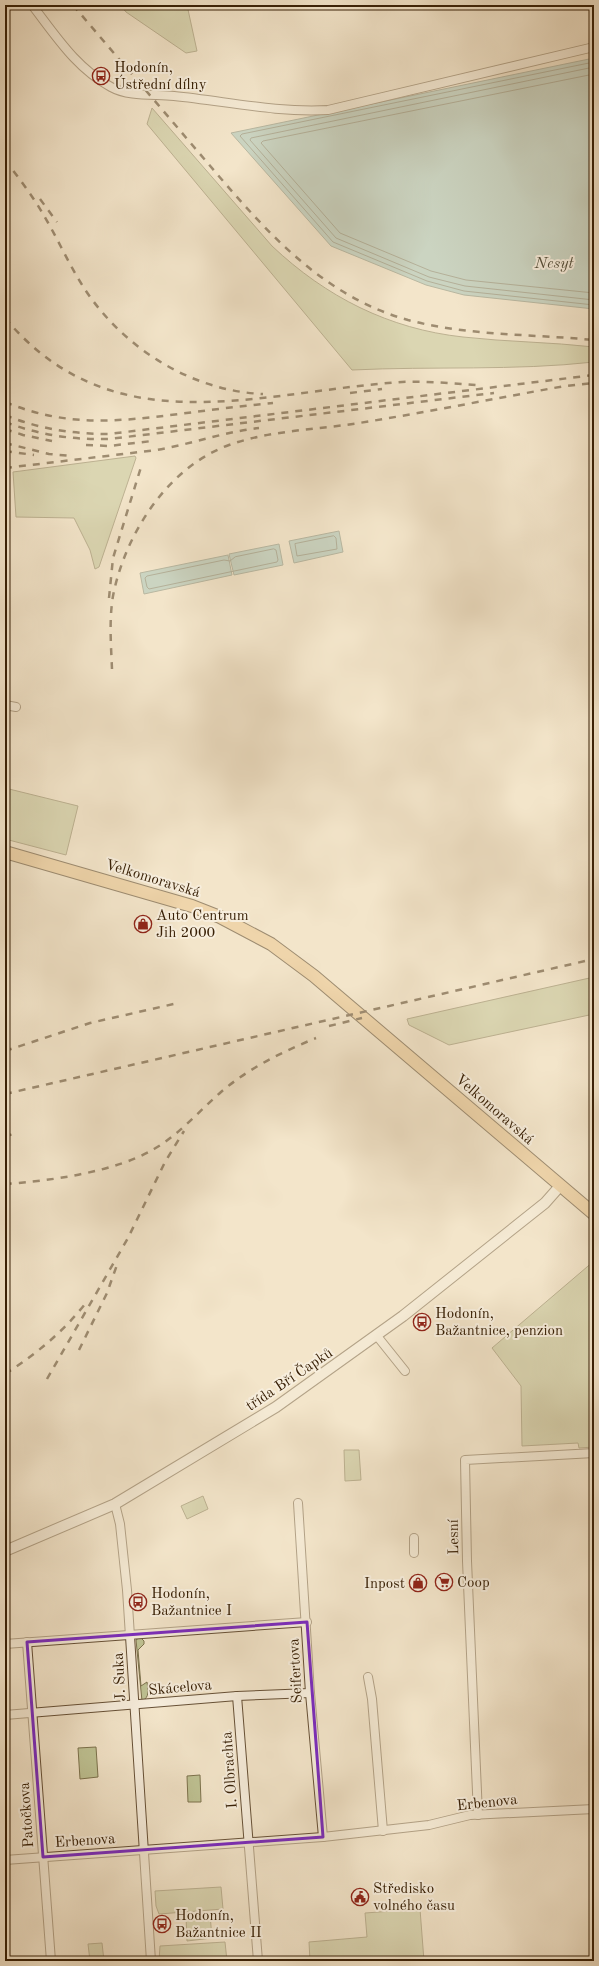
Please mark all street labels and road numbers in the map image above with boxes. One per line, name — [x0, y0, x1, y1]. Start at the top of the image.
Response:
street label: Velkomoravská — [103, 858, 202, 901]
street label: Velkomoravská — [452, 1072, 537, 1148]
street label: třída Bří Čapků — [242, 1343, 336, 1415]
street label: Lesní — [447, 1518, 462, 1555]
street label: Seifertova — [287, 1637, 306, 1704]
street label: J. Suka — [112, 1651, 129, 1702]
street label: Skácelova — [148, 1678, 213, 1699]
street label: I. Olbrachta — [220, 1730, 241, 1809]
street label: Patočkova — [18, 1781, 37, 1848]
street label: Erbenova — [456, 1793, 519, 1814]
street label: Erbenova — [54, 1832, 117, 1851]

